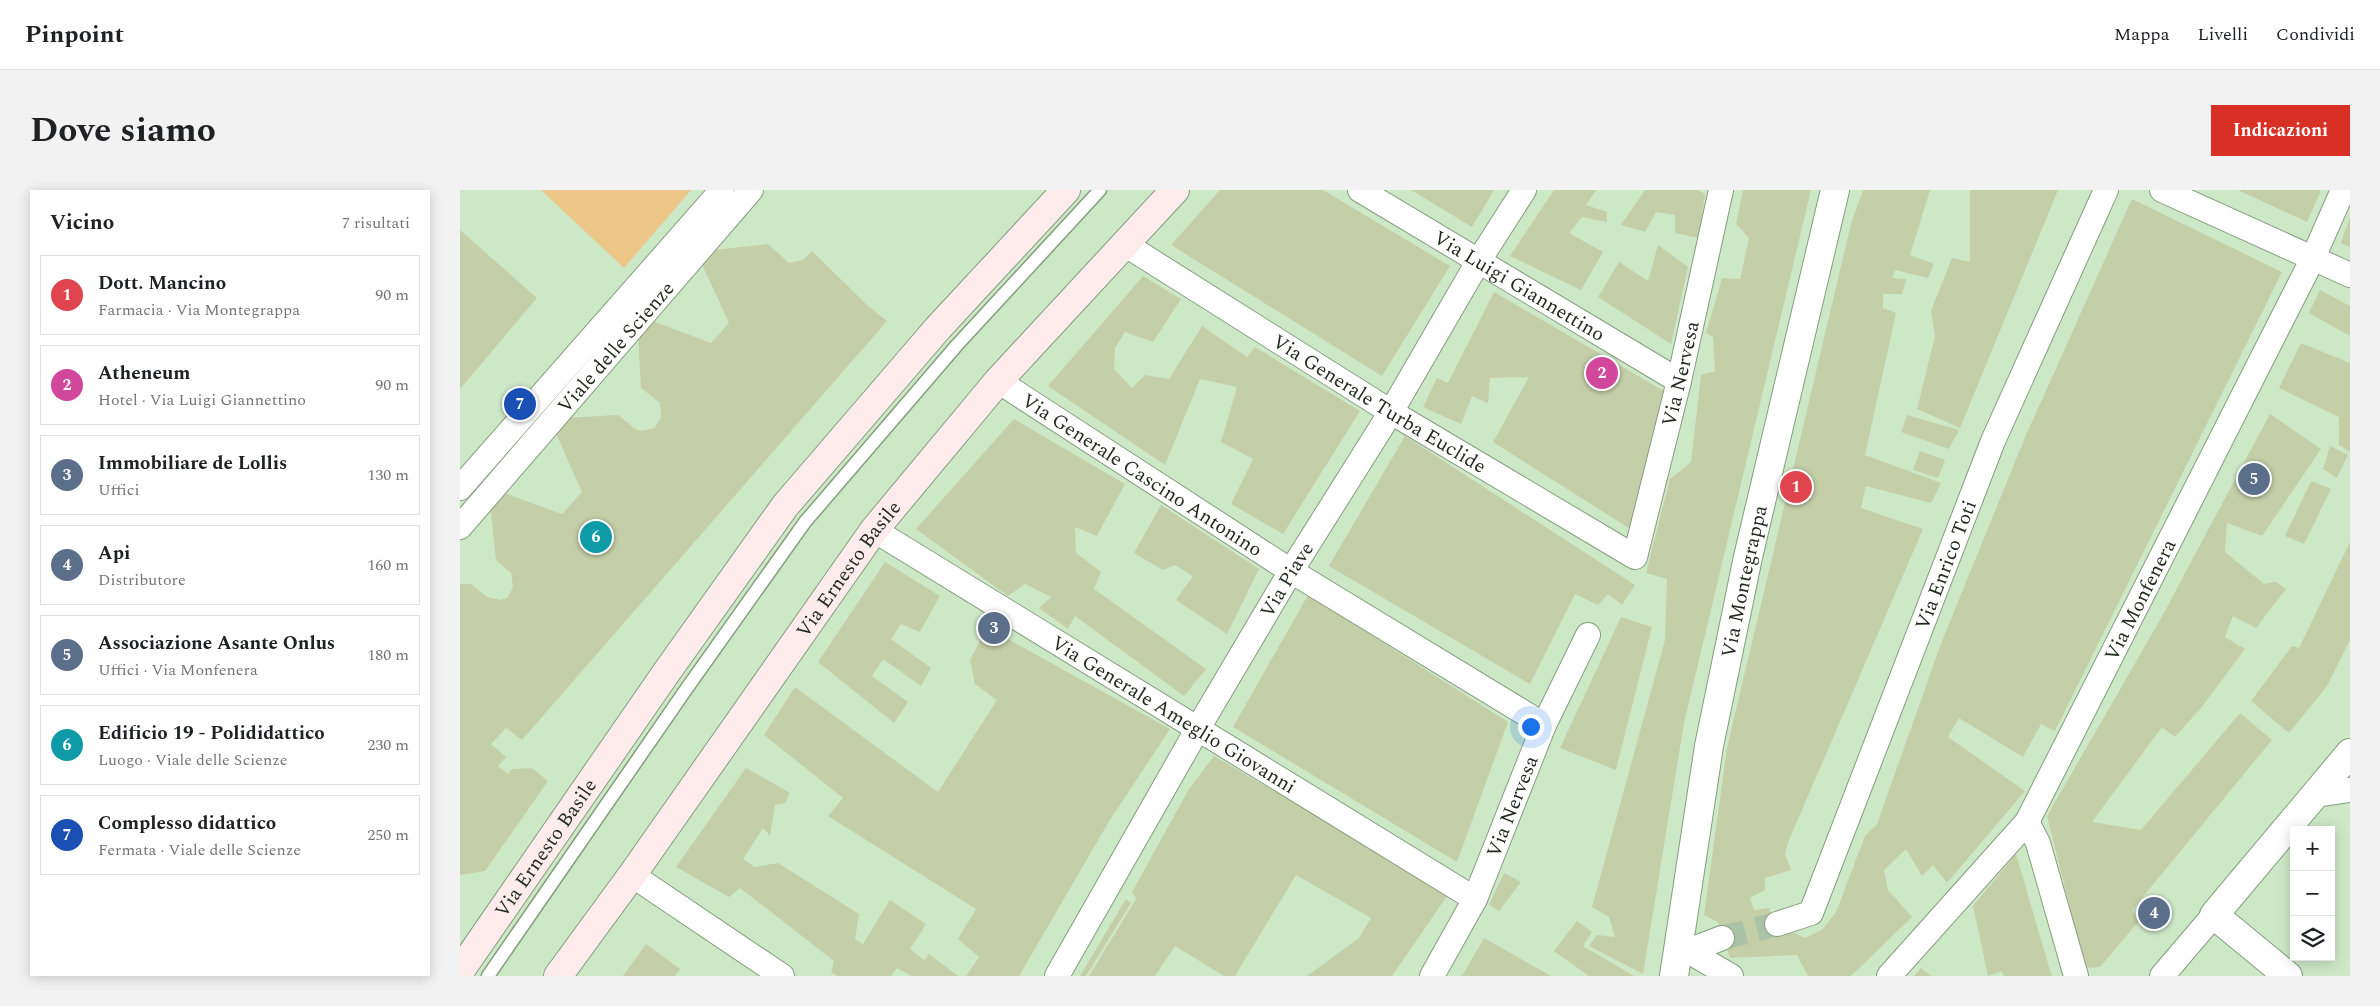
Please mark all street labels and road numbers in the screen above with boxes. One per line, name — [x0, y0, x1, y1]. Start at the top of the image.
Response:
street label: Via Luigi Giannettino — [1428, 223, 1611, 349]
street label: Viale delle Scienze — [551, 275, 682, 420]
street label: Via Nervesa — [1654, 318, 1708, 430]
street label: Via Generale Turba Euclide — [1266, 327, 1492, 481]
street label: Via Generale Cascino Antonino — [1015, 386, 1268, 565]
street label: Via Ernesto Basile — [789, 494, 909, 644]
street label: Via Enrico Toti — [1908, 496, 1985, 634]
street label: Via Montegrappa — [1714, 502, 1776, 661]
street label: Via Monfenera — [2097, 534, 2184, 666]
street label: Via Piave — [1253, 536, 1322, 624]
street label: Via Generale Ameglio Giovanni — [1045, 628, 1302, 802]
street label: Via Nervesa — [1479, 751, 1547, 862]
street label: Via Ernesto Basile — [487, 773, 605, 924]

